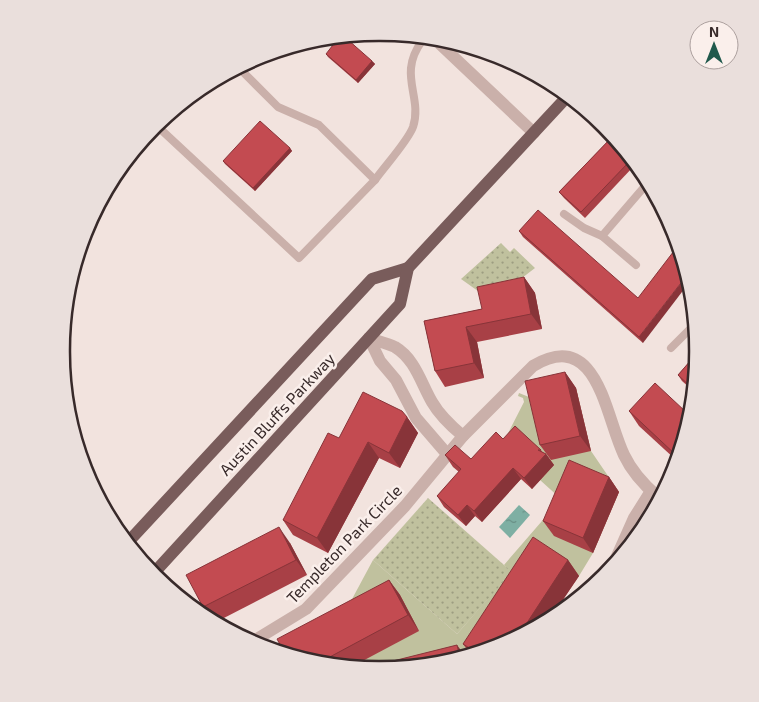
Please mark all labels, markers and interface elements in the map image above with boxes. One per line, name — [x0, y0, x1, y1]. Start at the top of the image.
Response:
north arrow — [689, 20, 739, 70]
text: N — [709, 23, 719, 40]
street label: Austin Bluffs Parkway — [215, 348, 339, 479]
street label: Templeton Park Circle — [282, 480, 405, 607]

